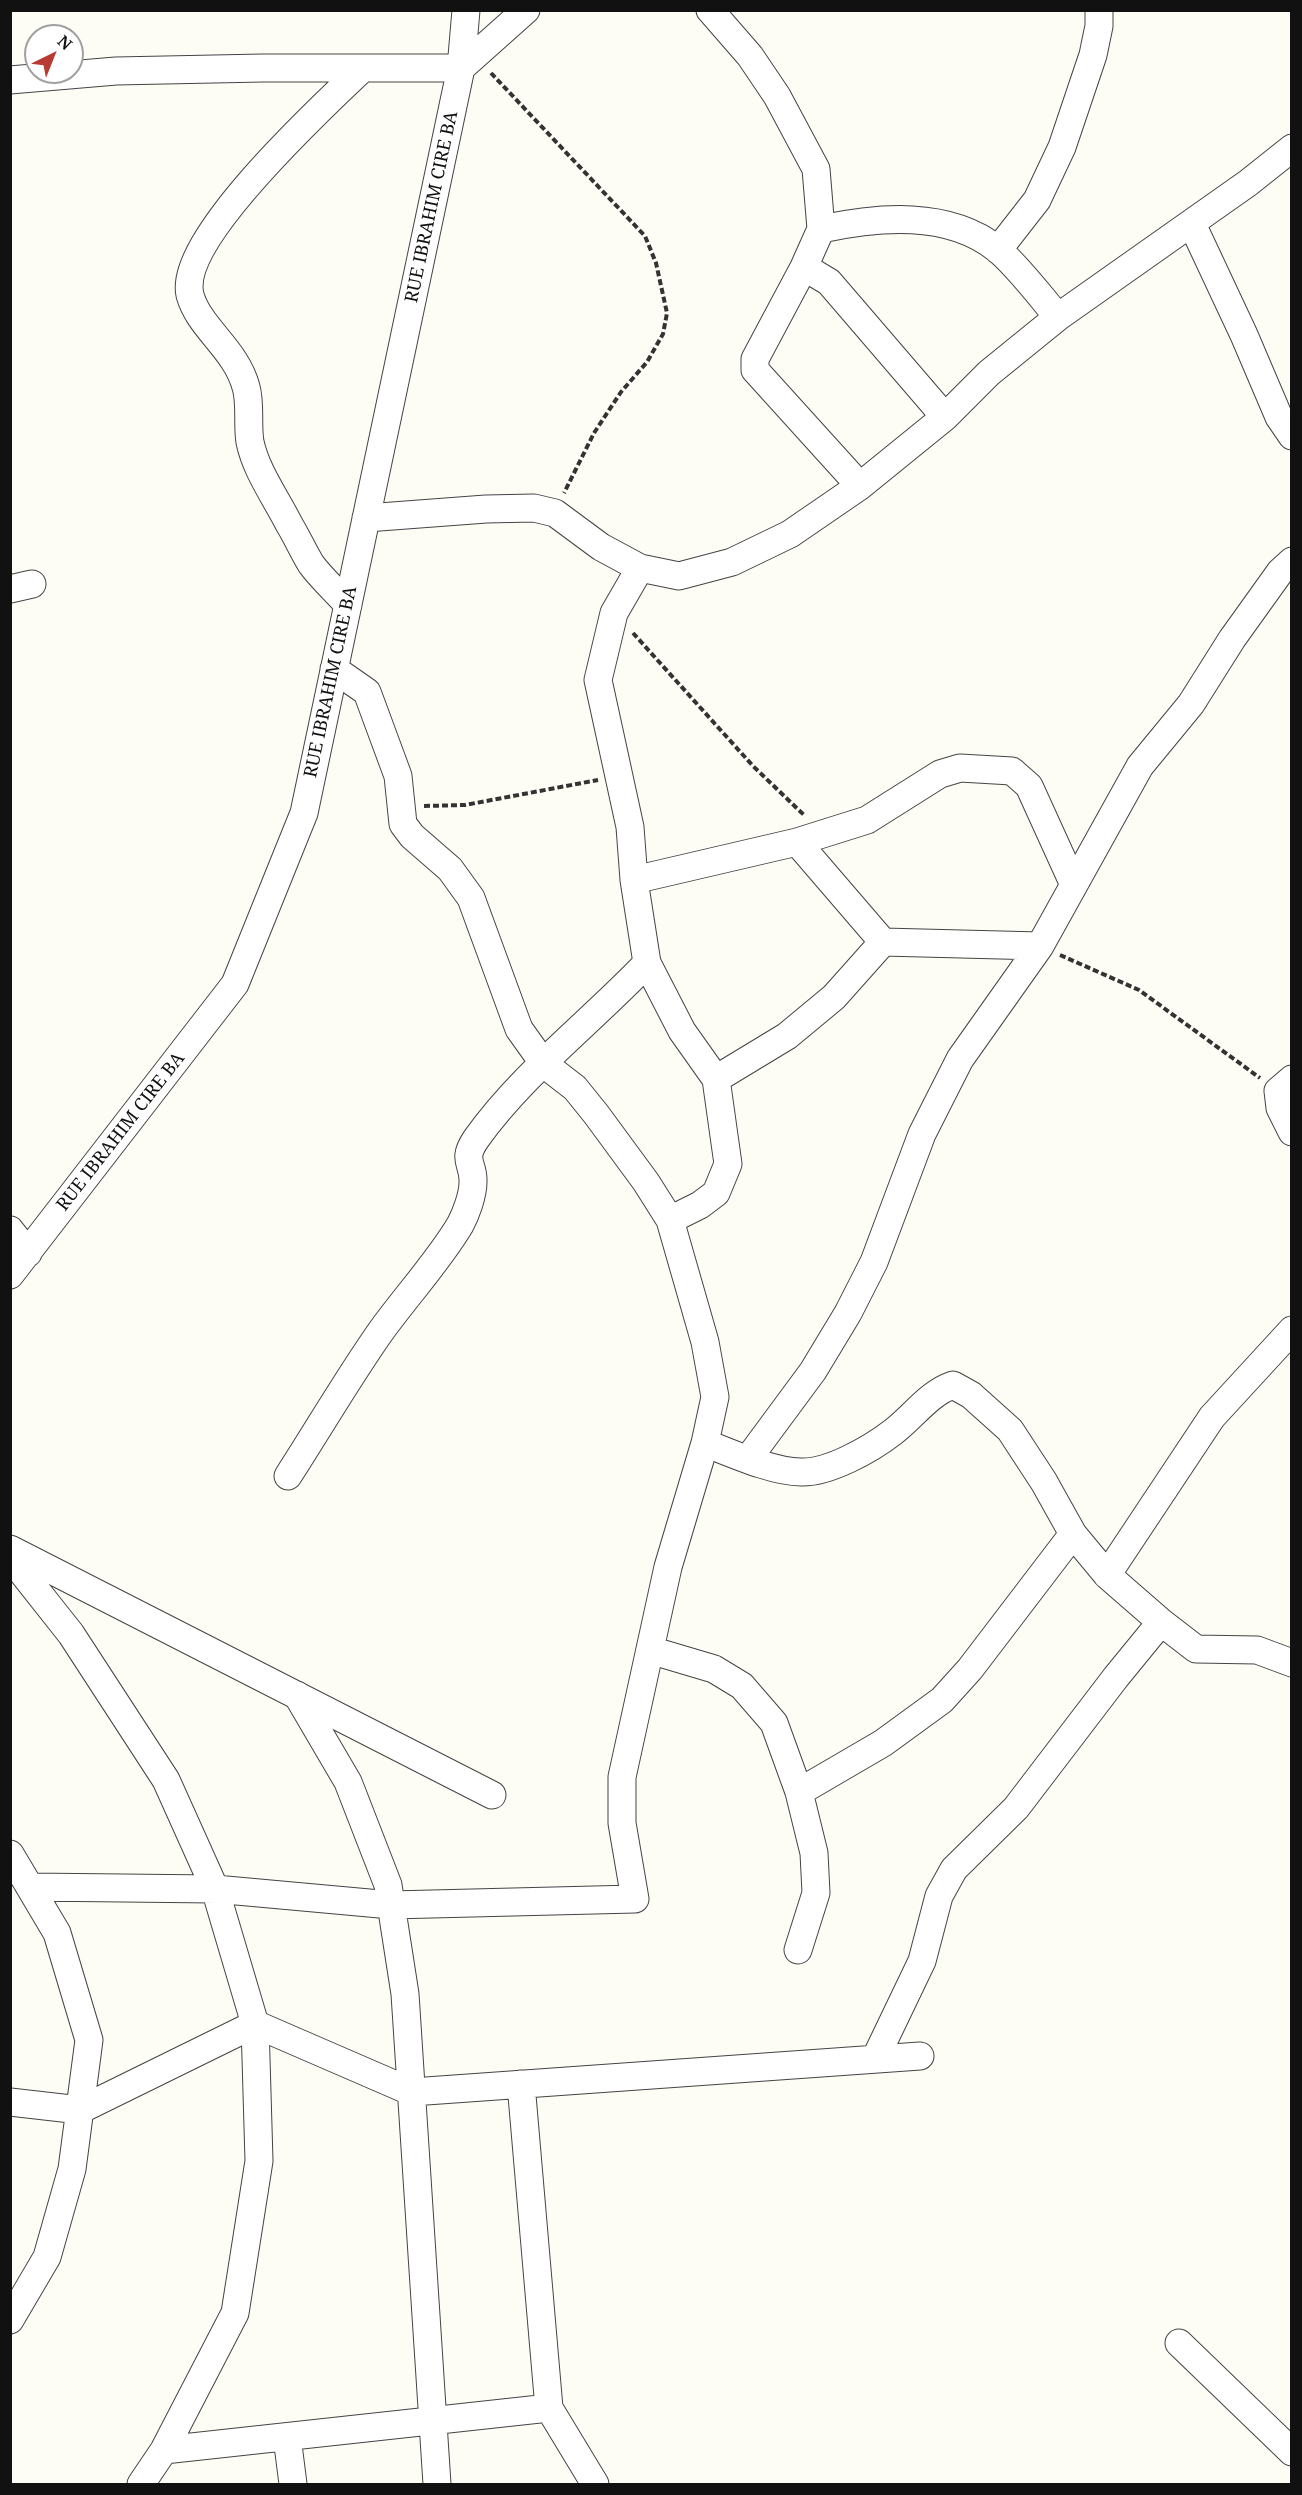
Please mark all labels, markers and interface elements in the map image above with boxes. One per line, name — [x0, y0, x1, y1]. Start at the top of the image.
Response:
north arrow — [24, 24, 84, 84]
text: N — [53, 30, 77, 55]
street label: RUE IBRAHIM CIRE BA — [401, 109, 463, 305]
street label: RUE IBRAHIM CIRE BA — [300, 584, 362, 780]
street label: RUE IBRAHIM CIRE BA — [52, 1048, 190, 1216]

